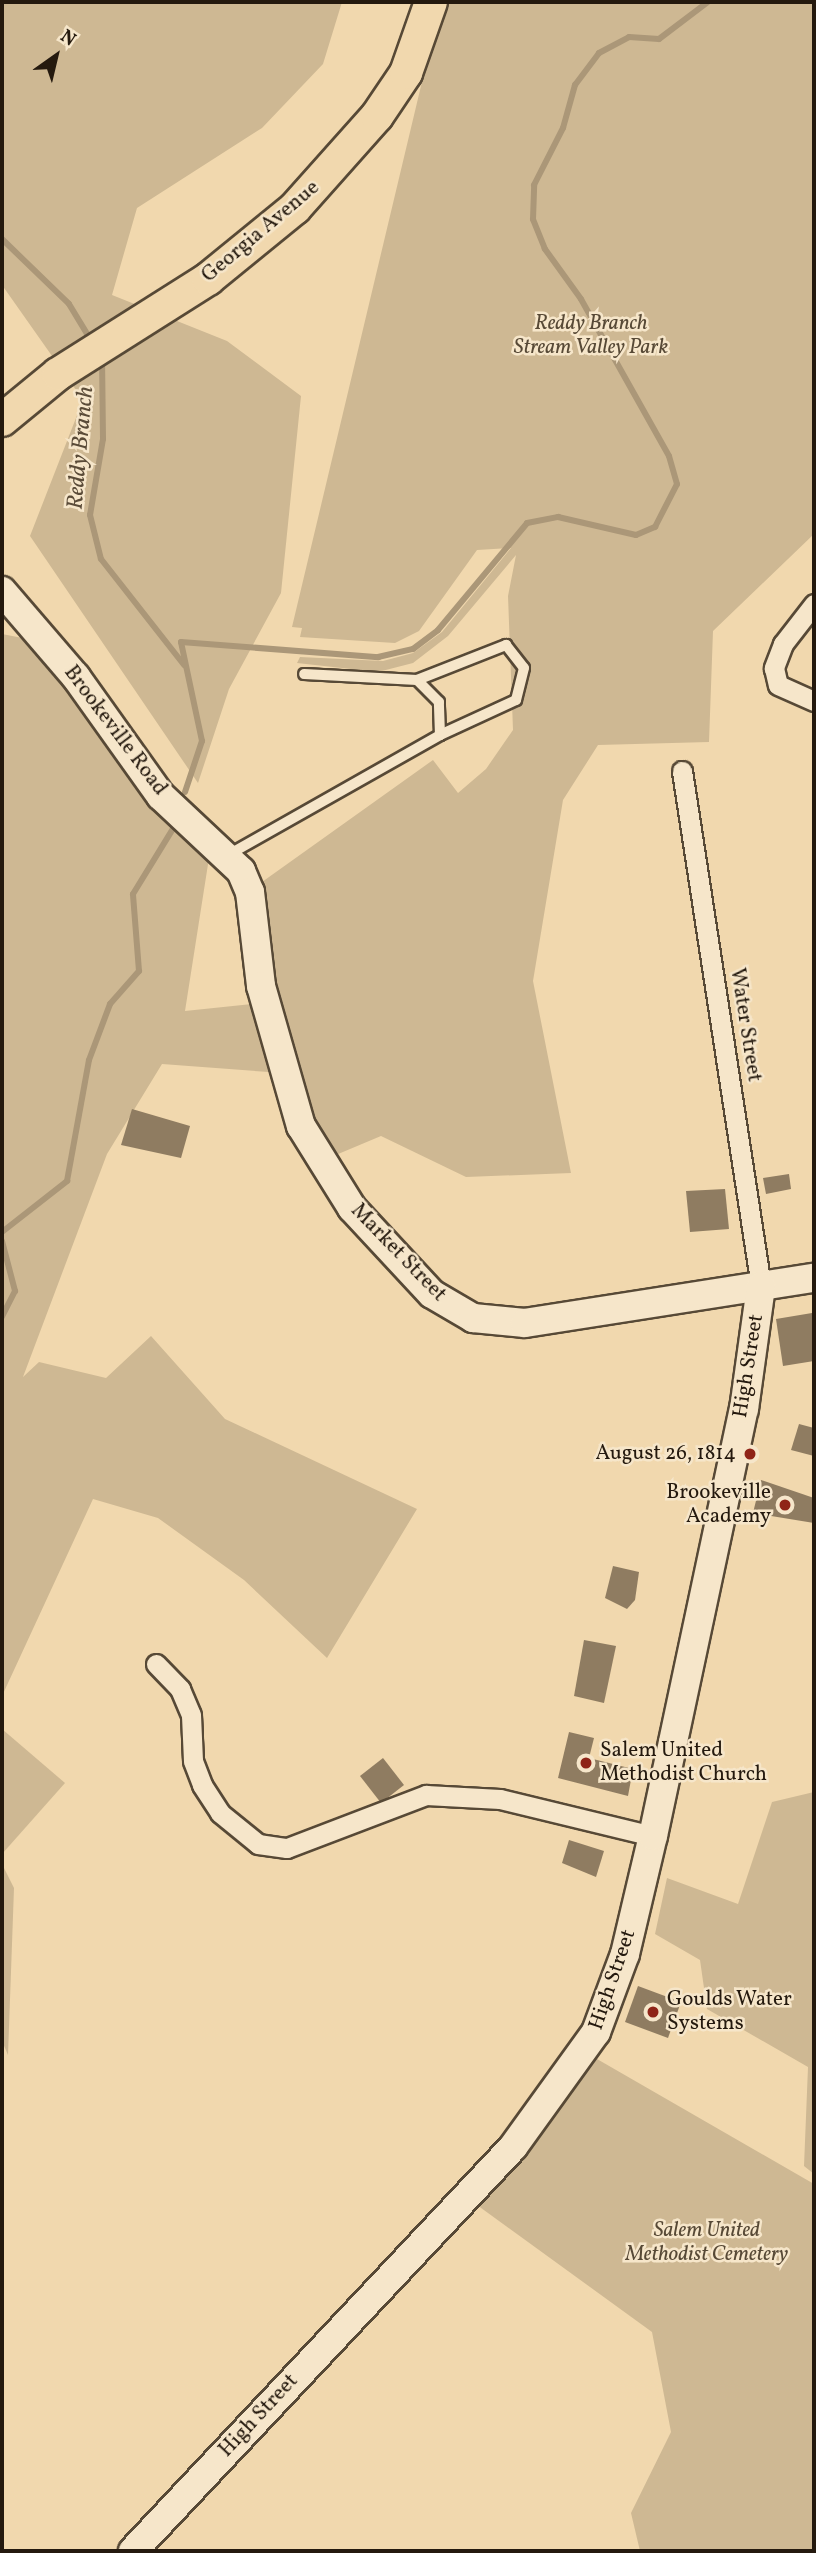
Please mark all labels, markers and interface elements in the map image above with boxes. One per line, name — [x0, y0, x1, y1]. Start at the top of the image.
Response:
north arrow — [21, 21, 91, 91]
text: N — [55, 24, 81, 53]
street label: Georgia Avenue — [197, 176, 325, 288]
park label: Reddy Branch Stream Valley Park — [514, 311, 668, 361]
water label: Reddy Branch — [62, 385, 100, 511]
street label: Brookeville Road — [58, 661, 172, 801]
street label: Water Street — [724, 966, 766, 1084]
street label: Market Street — [345, 1199, 451, 1307]
street label: High Street — [728, 1312, 770, 1420]
place label: August 26, 1814 — [596, 1441, 736, 1467]
marker: August 26, 1814 — [742, 1446, 758, 1462]
place label: Brookeville Academy — [666, 1480, 771, 1530]
marker: Brookeville Academy — [777, 1497, 793, 1513]
place label: Salem United Methodist Church — [600, 1738, 767, 1788]
marker: Salem United Methodist Church — [578, 1755, 594, 1771]
street label: High Street — [584, 1926, 642, 2034]
place label: Goulds Water Systems — [667, 1987, 792, 2037]
marker: Goulds Water Systems — [645, 2004, 661, 2020]
park label: Salem United Methodist Cemetery — [626, 2218, 788, 2268]
street label: High Street — [214, 2369, 304, 2463]

